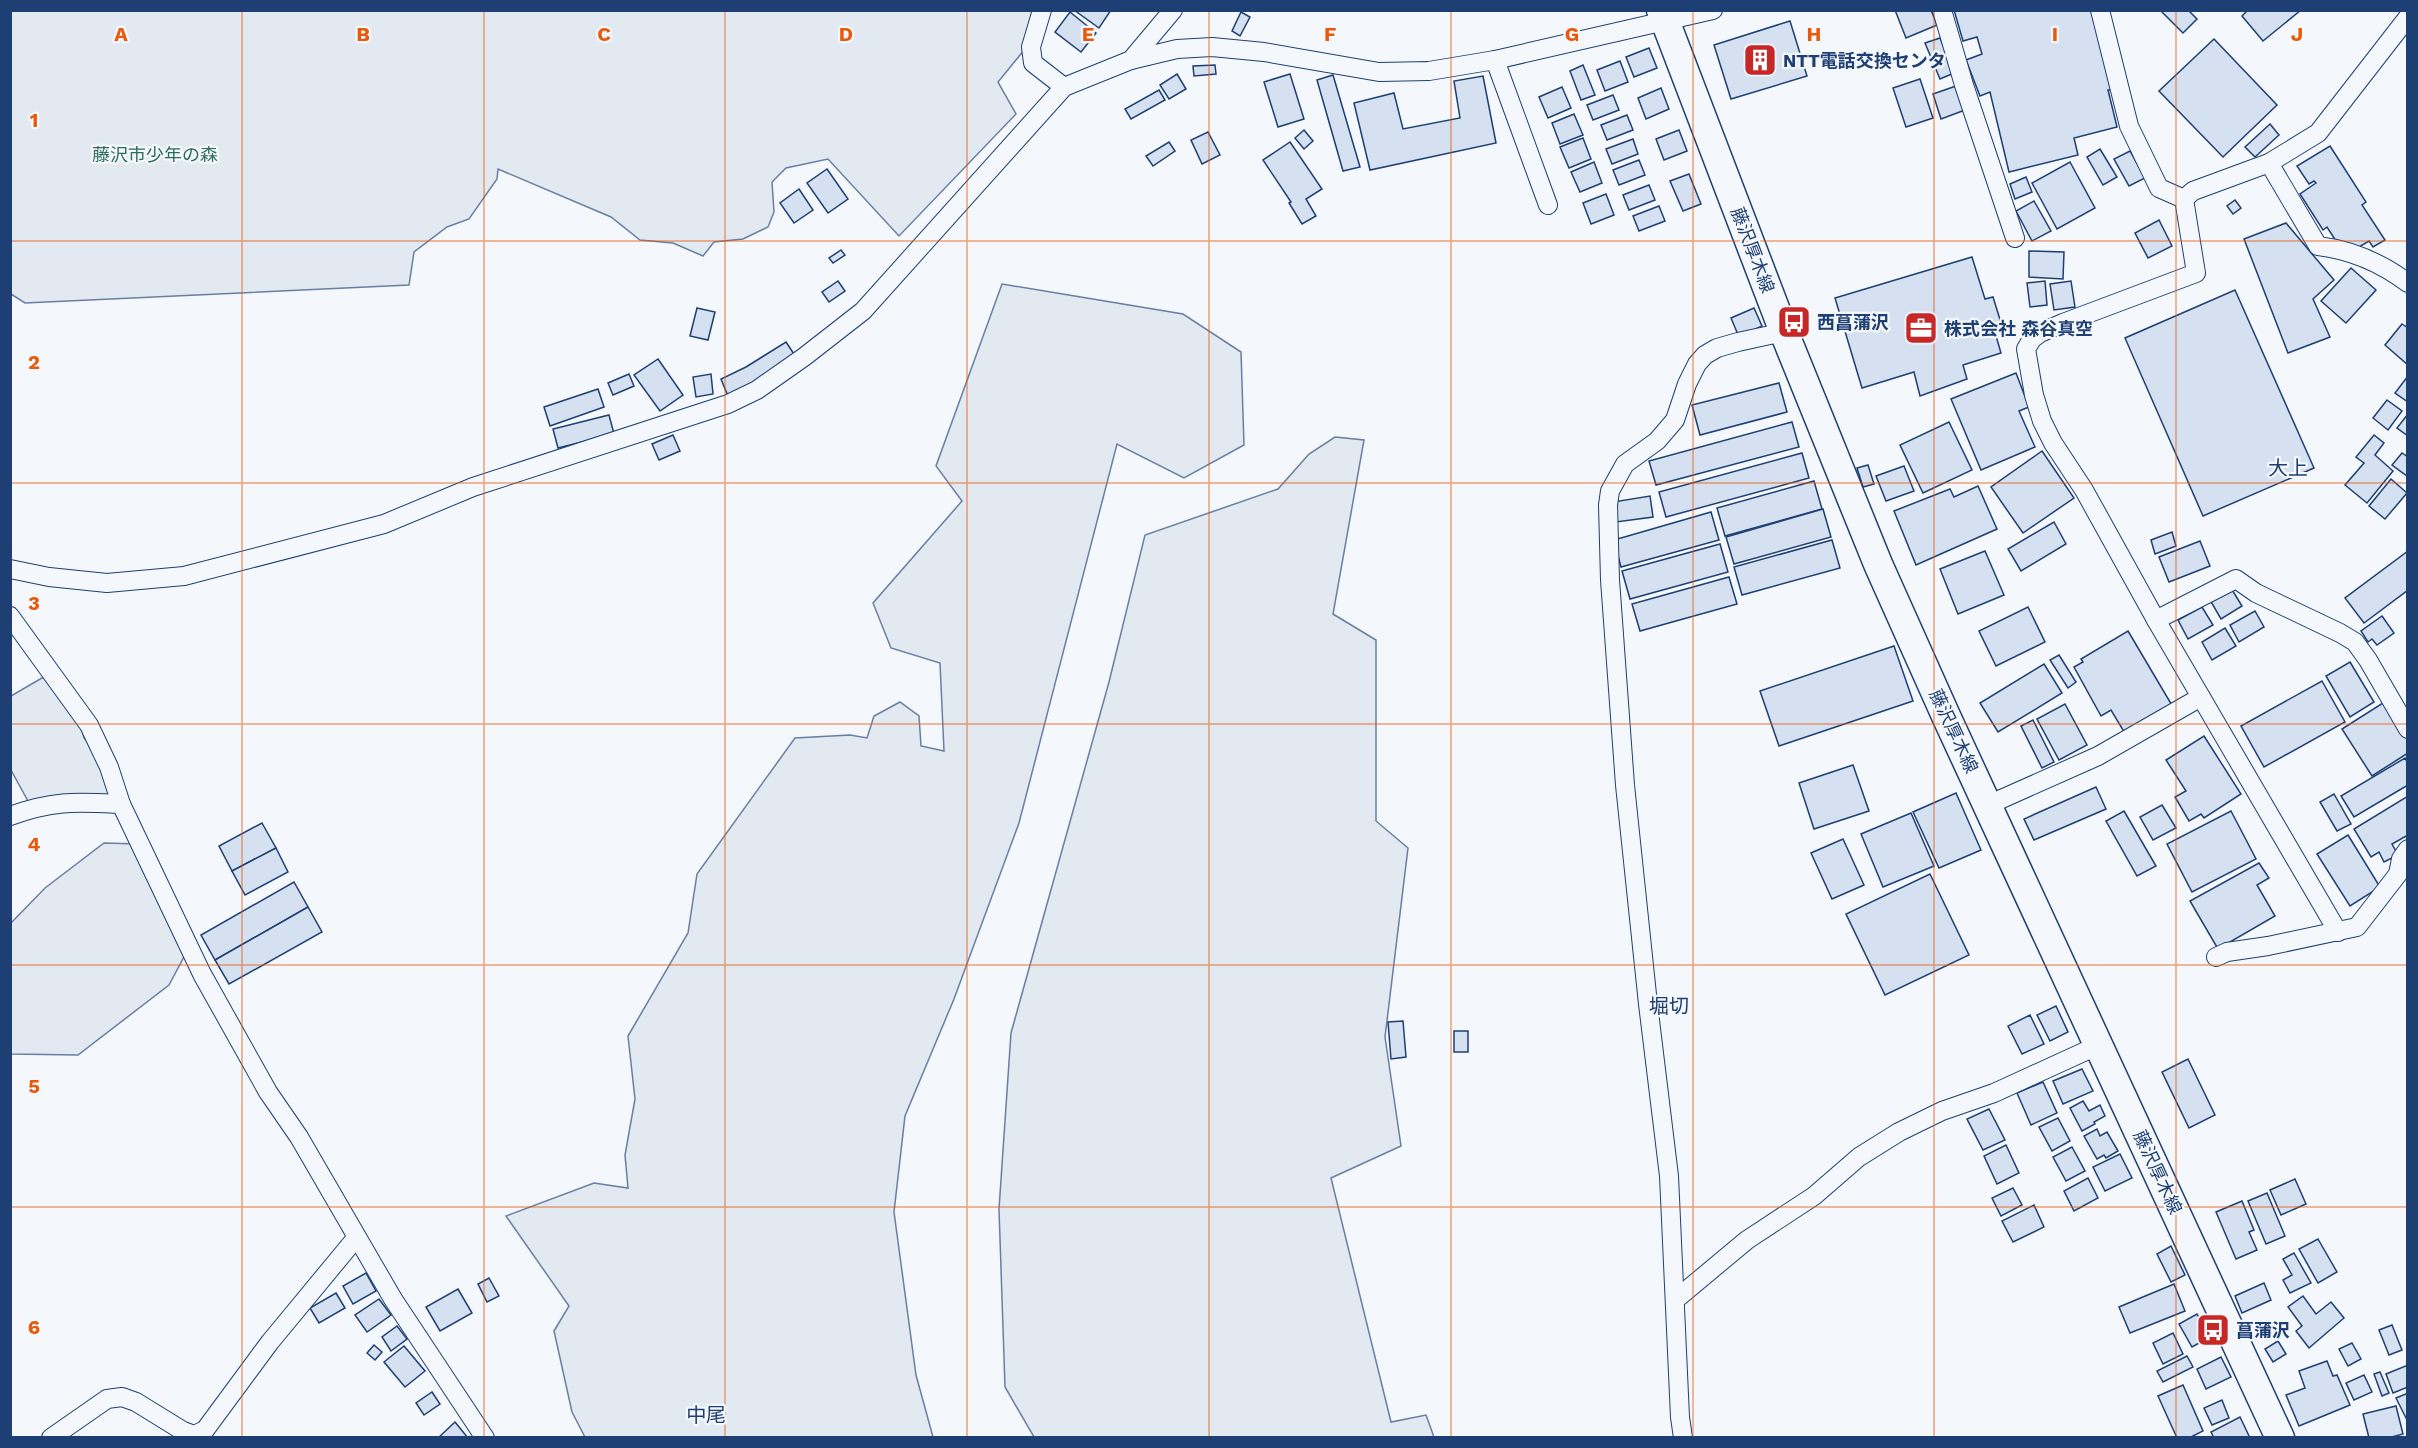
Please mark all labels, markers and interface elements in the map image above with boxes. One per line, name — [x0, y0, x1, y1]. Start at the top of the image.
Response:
text: A — [114, 22, 128, 46]
text: B — [356, 22, 370, 46]
text: C — [597, 22, 611, 46]
text: D — [839, 22, 853, 46]
text: E — [1082, 22, 1094, 46]
text: F — [1324, 22, 1336, 46]
text: G — [1565, 22, 1579, 46]
text: H — [1807, 22, 1821, 46]
text: I — [2052, 22, 2058, 46]
text: J — [2291, 22, 2303, 46]
building icon: NTT電話交換センタ — [1742, 42, 1778, 78]
place label: NTT電話交換センタ — [1783, 50, 1946, 71]
text: 1 — [30, 108, 38, 132]
park label: 藤沢市少年の森 — [92, 144, 218, 165]
street label: 藤沢厚木線 — [1727, 204, 1779, 296]
bus stop icon: 西菖蒲沢 — [1776, 304, 1812, 340]
office icon: 株式会社 森谷真空 — [1903, 310, 1939, 346]
place label: 西菖蒲沢 — [1817, 312, 1889, 333]
place label: 株式会社 森谷真空 — [1944, 318, 2093, 339]
text: 2 — [28, 350, 40, 374]
district label: 大上 — [2268, 456, 2308, 480]
text: 3 — [28, 591, 40, 615]
street label: 藤沢厚木線 — [1925, 686, 1983, 776]
text: 4 — [28, 832, 41, 856]
district label: 堀切 — [1649, 994, 1689, 1018]
text: 5 — [28, 1074, 40, 1098]
street label: 藤沢厚木線 — [2129, 1127, 2187, 1217]
bus stop icon: 菖蒲沢 — [2195, 1312, 2231, 1348]
text: 6 — [28, 1315, 40, 1339]
place label: 菖蒲沢 — [2236, 1320, 2290, 1341]
district label: 中尾 — [686, 1403, 726, 1427]

